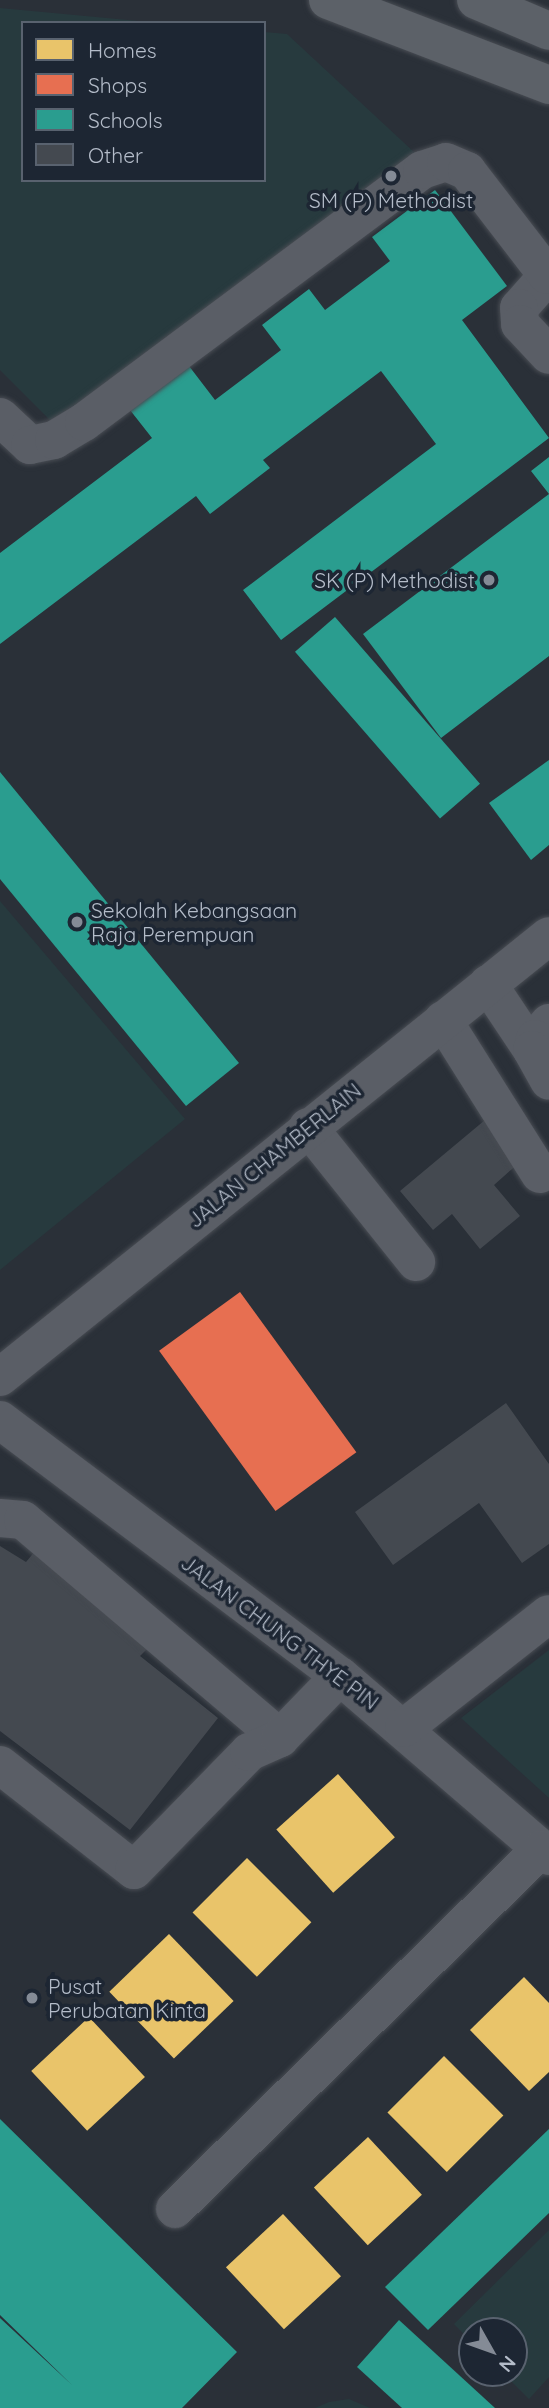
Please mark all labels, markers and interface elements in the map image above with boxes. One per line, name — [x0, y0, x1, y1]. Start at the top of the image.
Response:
legend — [21, 21, 266, 182]
text: Homes — [88, 37, 157, 63]
text: Shops — [88, 72, 147, 98]
text: Schools — [88, 107, 163, 133]
text: Other — [88, 142, 143, 168]
marker: SM (P) Methodist — [383, 168, 399, 184]
place label: SM (P) Methodist — [309, 187, 473, 213]
place label: SK (P) Methodist — [314, 567, 475, 593]
marker: SK (P) Methodist — [481, 572, 497, 588]
place label: Sekolah Kebangsaan Raja Perempuan — [91, 897, 297, 947]
marker: Sekolah Kebangsaan Raja Perempuan — [69, 914, 85, 930]
street label: JALAN CHAMBERLAIN — [182, 1077, 366, 1233]
street label: JALAN CHUNG THYE PIN — [176, 1549, 384, 1715]
place label: Pusat Perubatan Kinta — [48, 1973, 206, 2023]
marker: Pusat Perubatan Kinta — [22, 1988, 42, 2008]
north arrow — [458, 2317, 528, 2387]
text: N — [494, 2351, 521, 2377]

